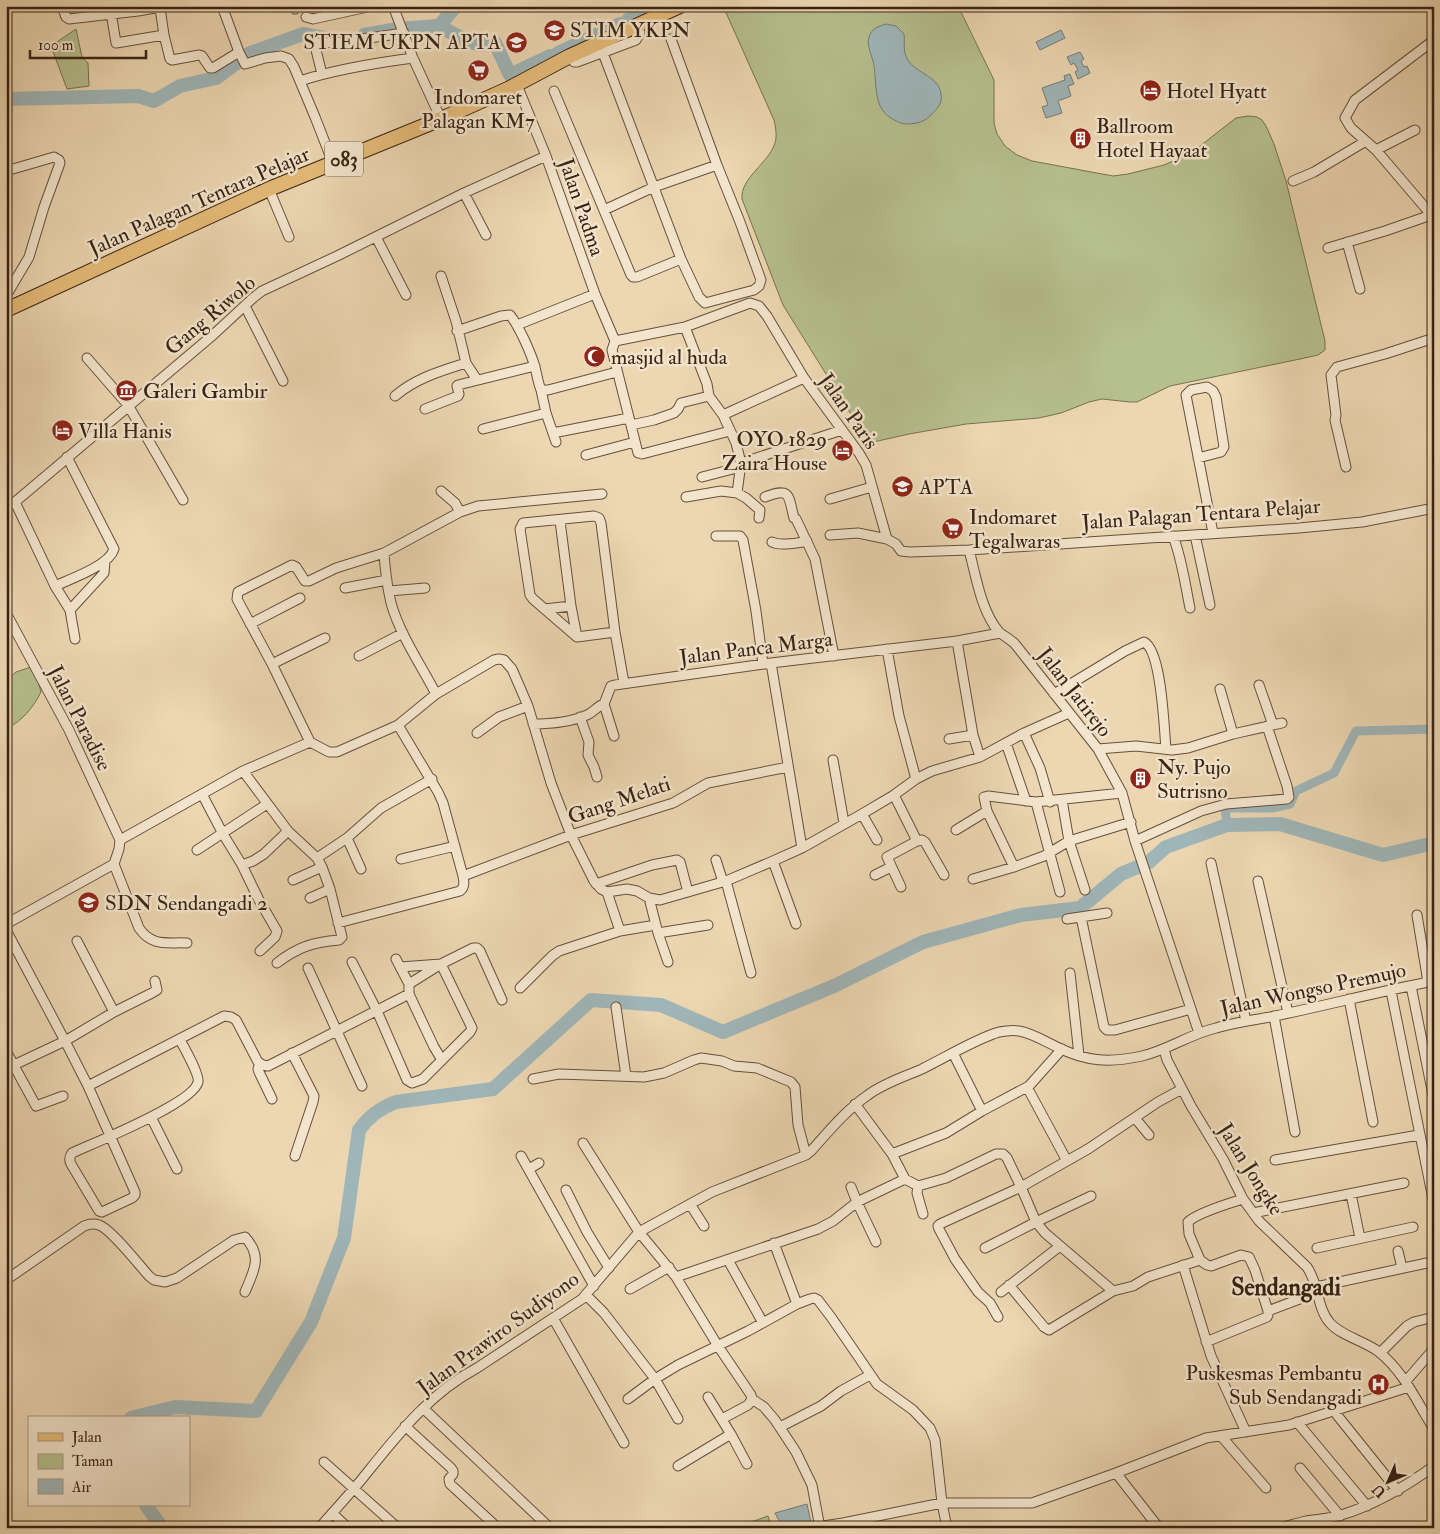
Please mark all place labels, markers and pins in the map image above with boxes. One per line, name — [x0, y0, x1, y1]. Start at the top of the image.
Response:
place label: STIM YKPN — [570, 17, 691, 44]
school or university icon: STIM YKPN — [542, 18, 566, 42]
place label: STIEM UKPN APTA — [303, 29, 501, 56]
school or university icon: STIEM UKPN APTA — [505, 30, 529, 54]
supermarket icon: Indomaret Palagan KM7 — [466, 58, 490, 82]
place label: Hotel Hyatt — [1166, 78, 1267, 105]
hotel icon: Hotel Hyatt — [1138, 79, 1162, 103]
place label: Indomaret Palagan KM7 — [421, 84, 535, 135]
place label: Ballroom Hotel Hayaat — [1096, 113, 1207, 164]
building icon: Ballroom Hotel Hayaat — [1068, 126, 1092, 150]
place label: masjid al huda — [611, 344, 728, 371]
mosque icon: masjid al huda — [583, 345, 607, 369]
place label: Galeri Gambir — [143, 378, 267, 405]
museum icon: Galeri Gambir — [115, 379, 139, 403]
place label: Villa Hanis — [78, 418, 172, 445]
hotel icon: Villa Hanis — [50, 419, 74, 443]
place label: OYO 1829 Zaira House — [722, 426, 827, 477]
hotel icon: OYO 1829 Zaira House — [831, 439, 855, 463]
place label: APTA — [918, 474, 973, 501]
school or university icon: APTA — [891, 475, 915, 499]
place label: Indomaret Tegalwaras — [969, 504, 1060, 555]
supermarket icon: Indomaret Tegalwaras — [941, 517, 965, 541]
place label: Ny. Pujo Sutrisno — [1157, 754, 1231, 805]
building icon: Ny. Pujo Sutrisno — [1129, 767, 1153, 791]
place label: SDN Sendangadi 2 — [105, 890, 268, 917]
school or university icon: SDN Sendangadi 2 — [77, 891, 101, 915]
place label: Puskesmas Pembantu Sub Sendangadi — [1185, 1360, 1362, 1411]
hospital icon: Puskesmas Pembantu Sub Sendangadi — [1366, 1373, 1390, 1397]

